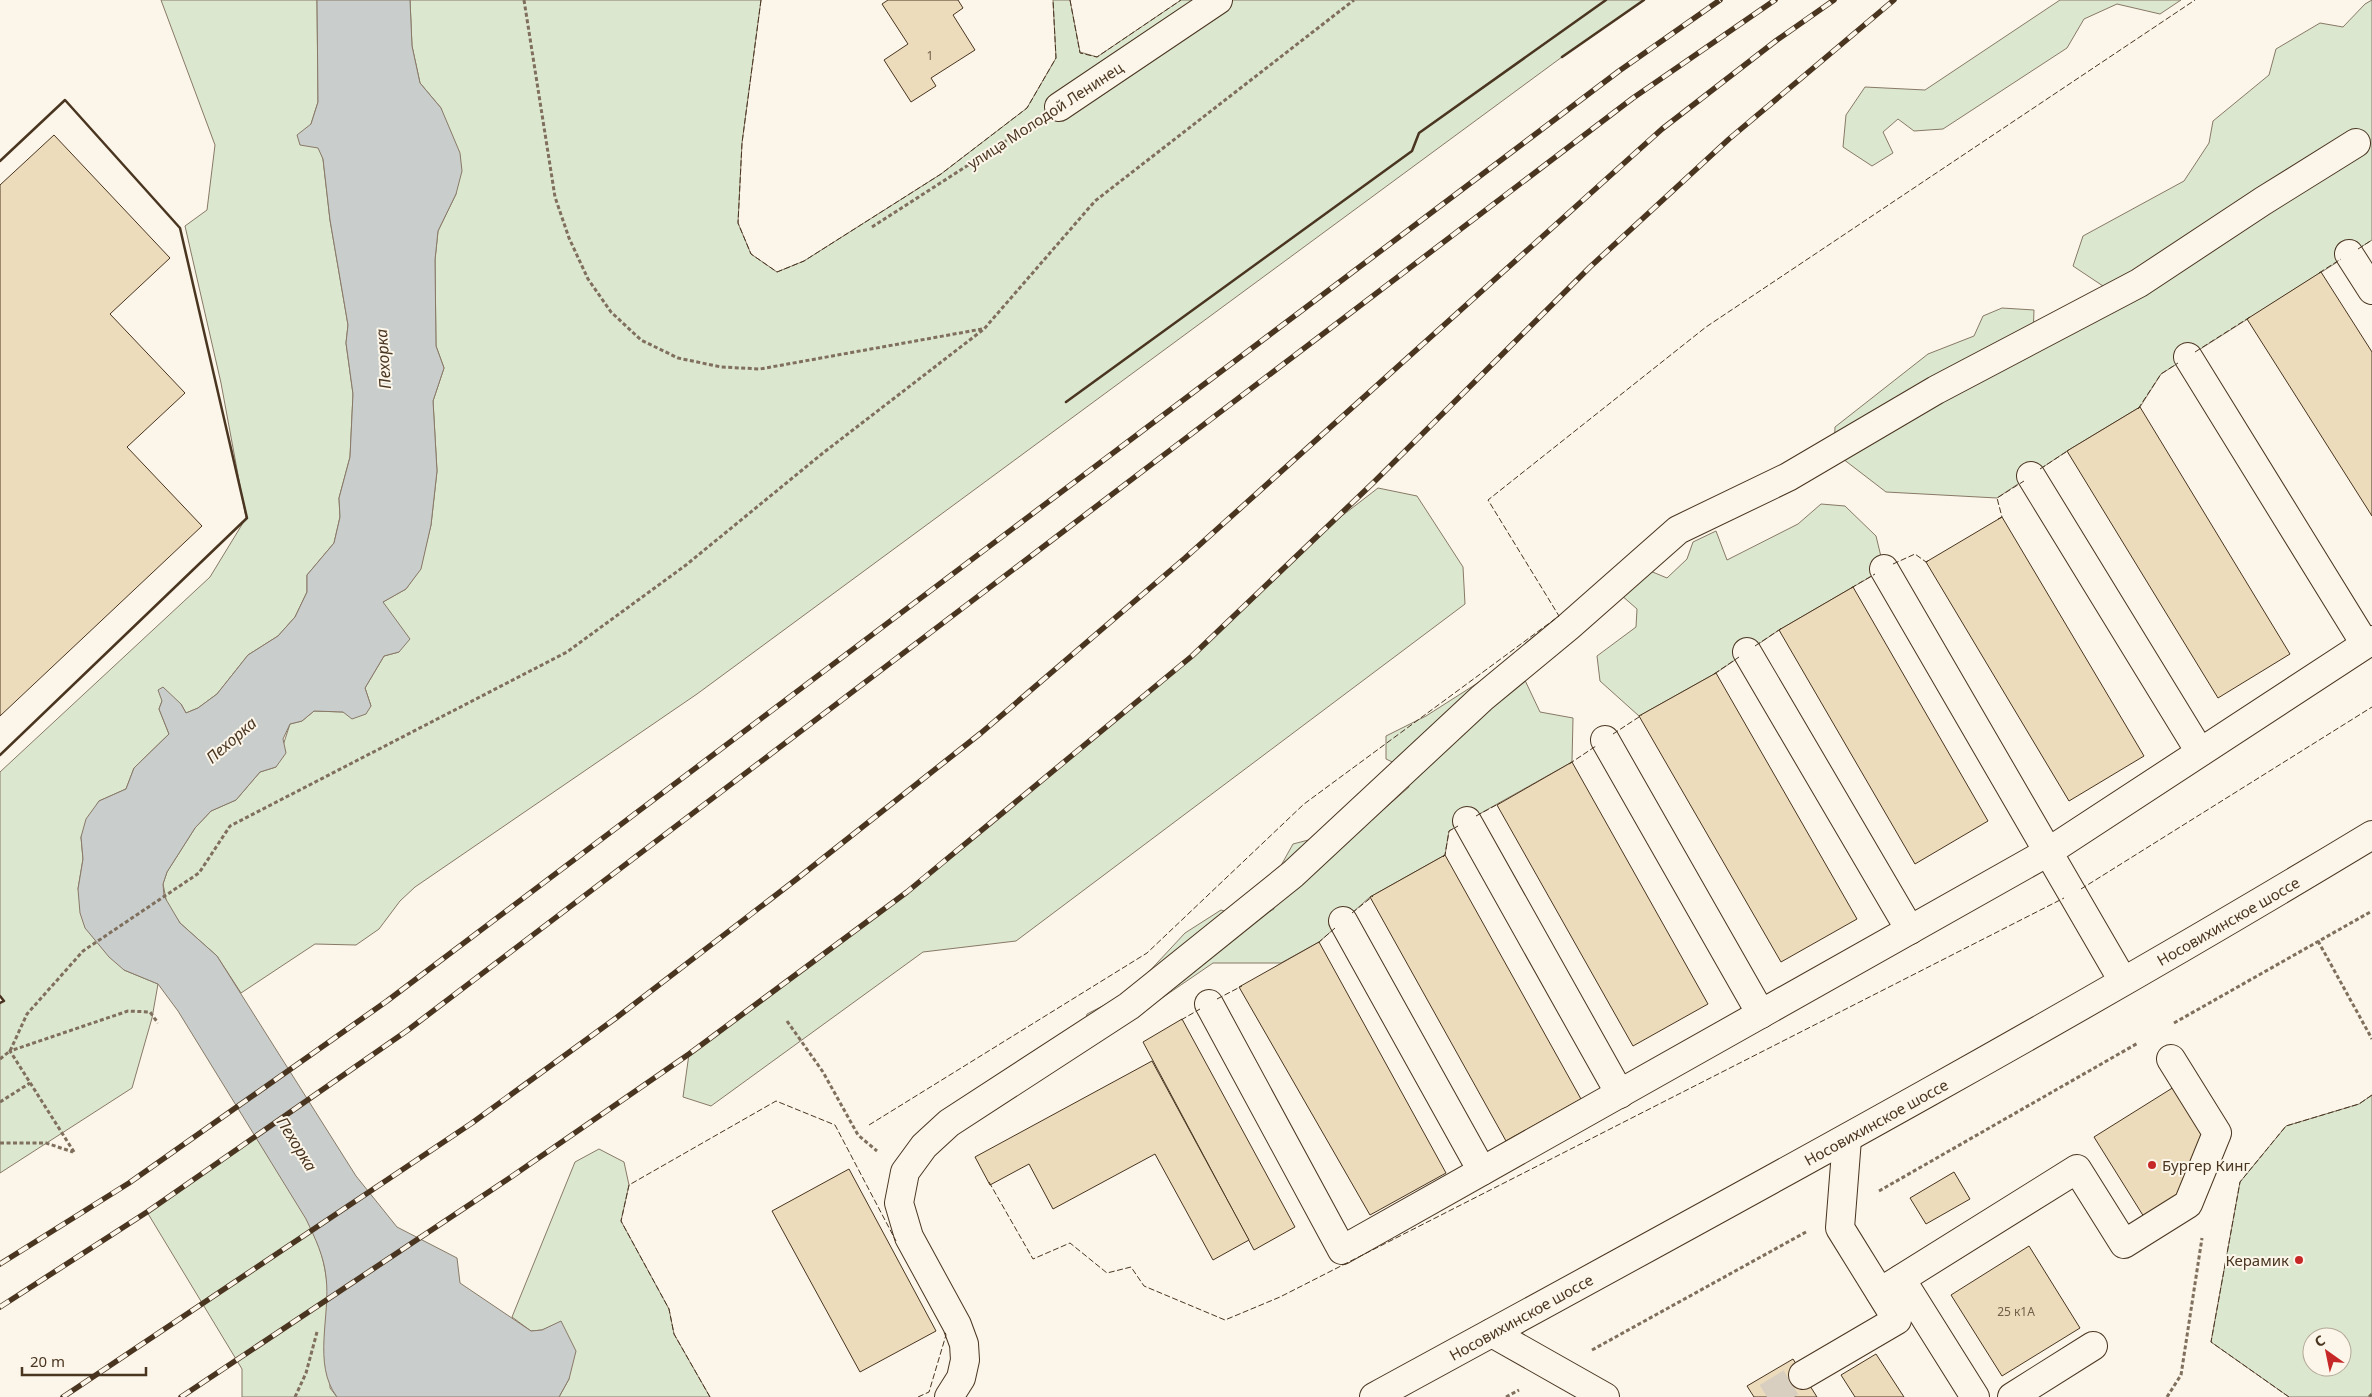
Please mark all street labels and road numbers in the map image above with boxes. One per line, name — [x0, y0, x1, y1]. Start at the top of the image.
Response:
street label: улица Молодой Ленинец — [963, 57, 1127, 173]
street label: Носовихинское шоссе — [2153, 872, 2303, 970]
street label: Носовихинское шоссе — [1801, 1074, 1951, 1170]
street label: Носовихинское шоссе — [1446, 1269, 1596, 1365]

